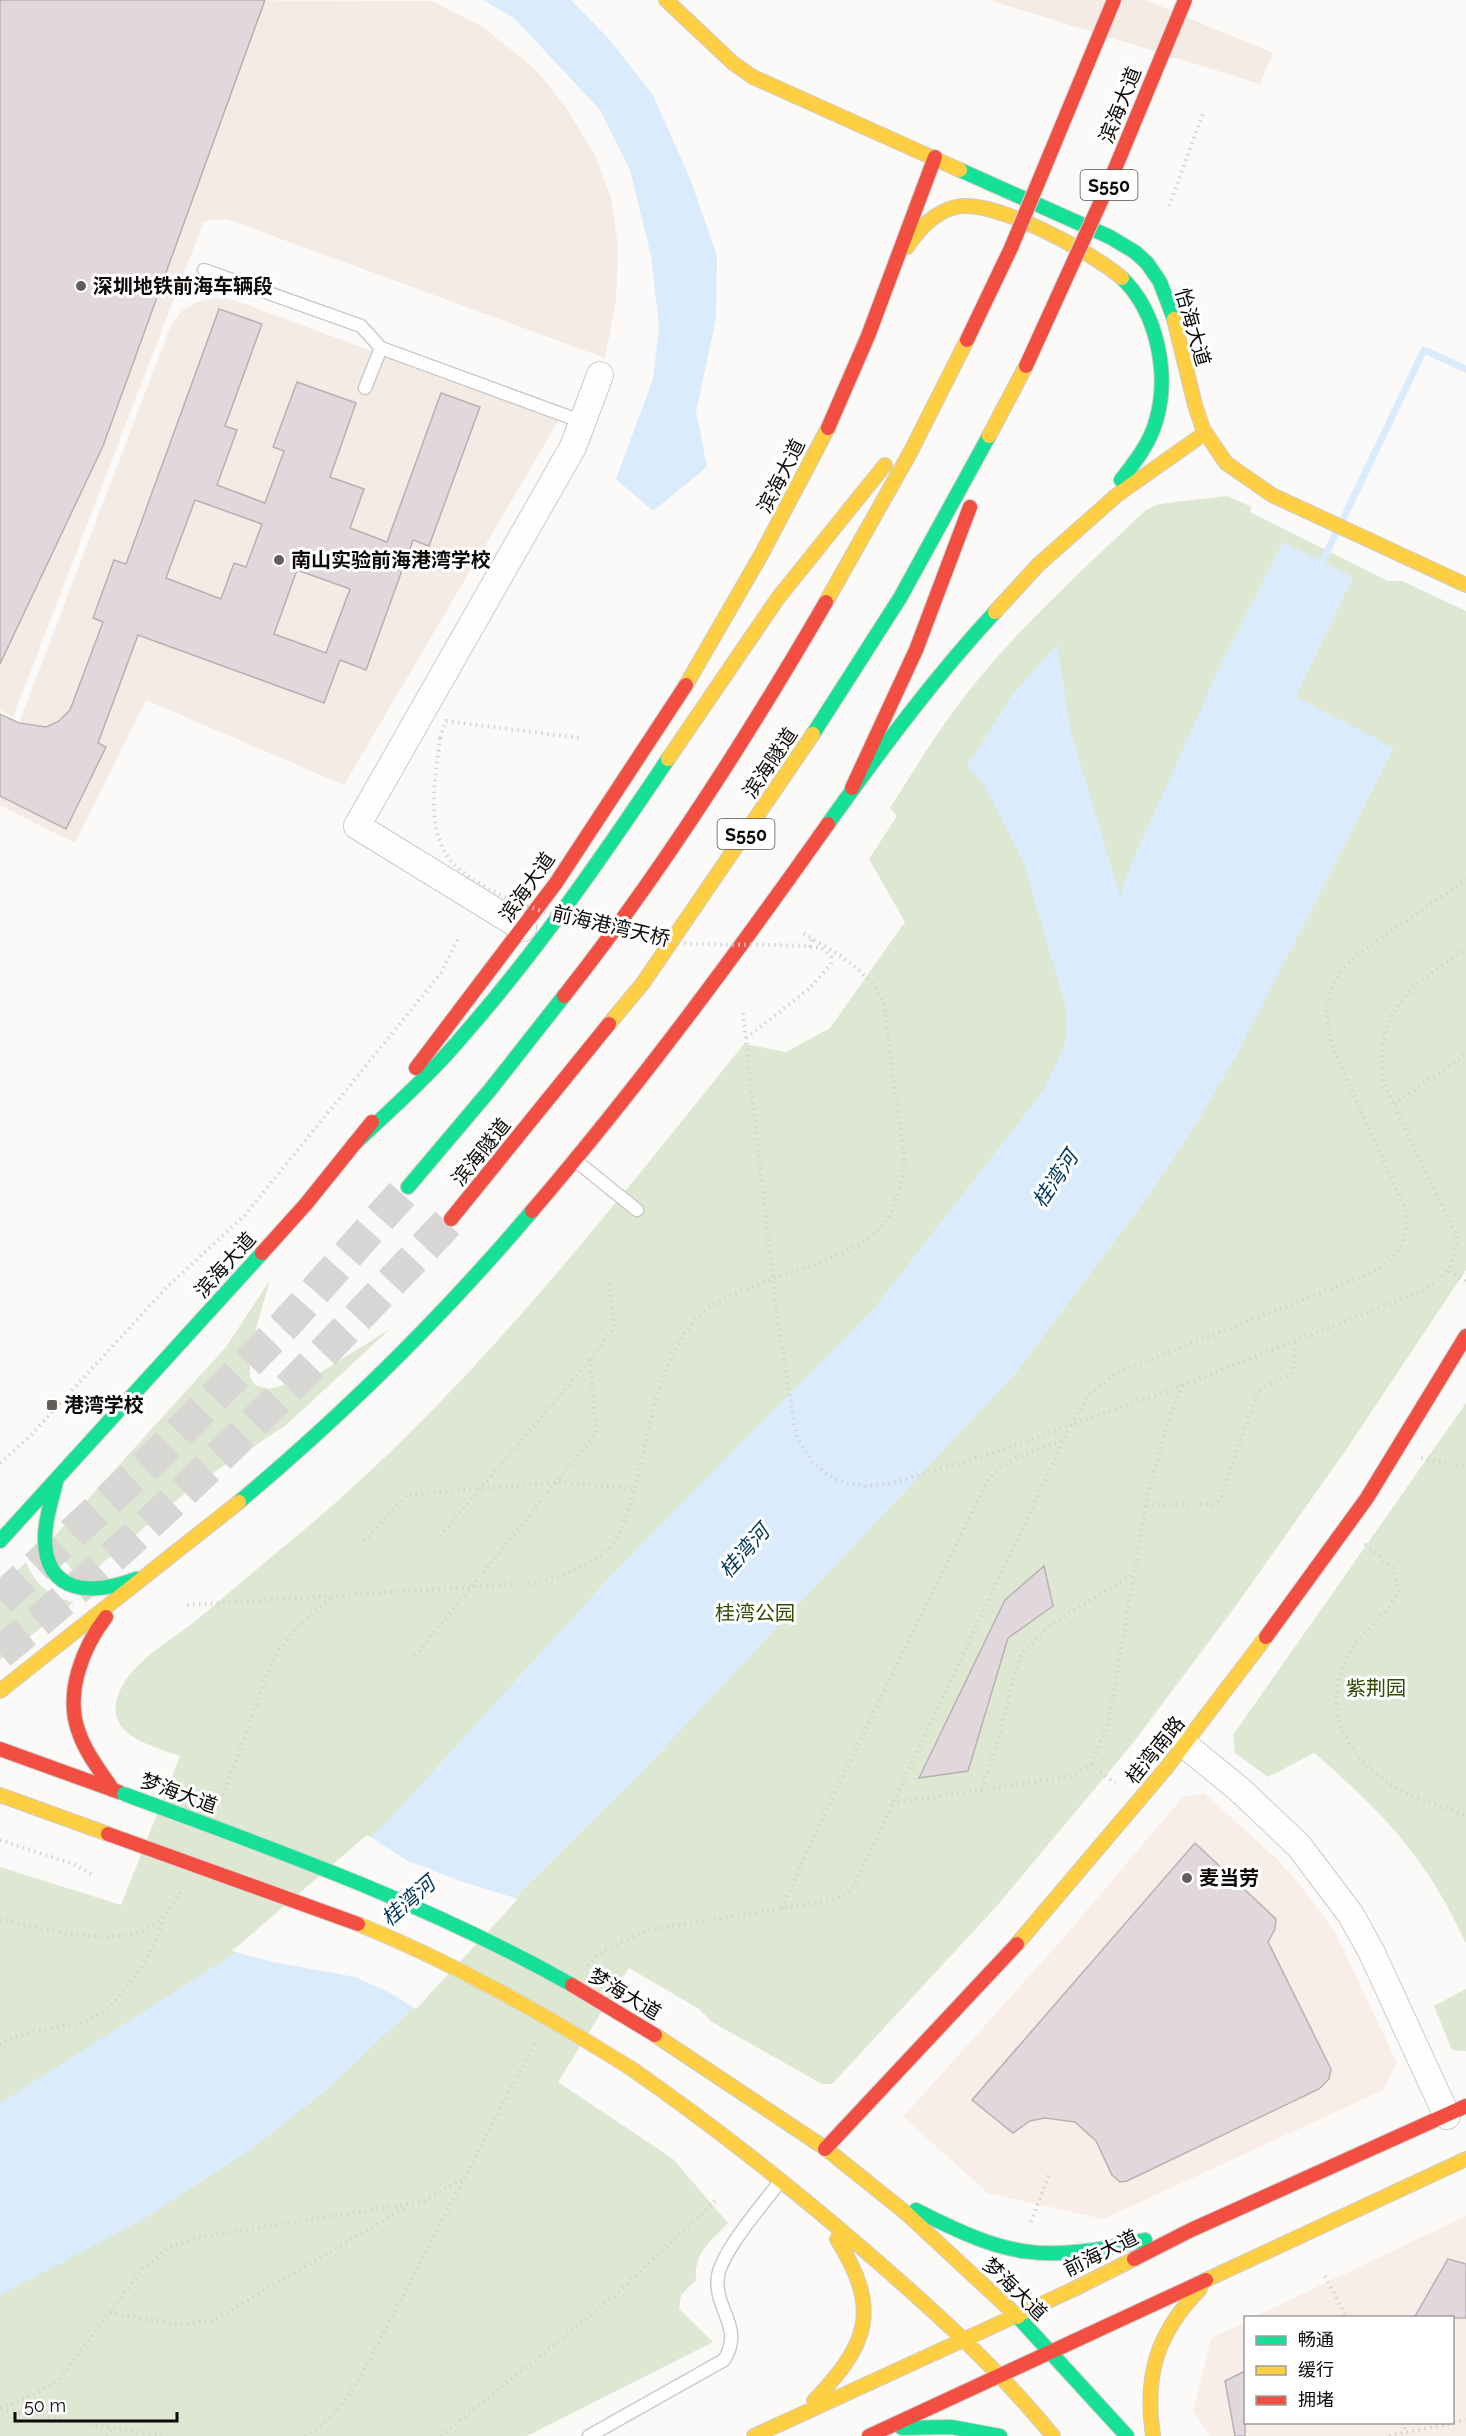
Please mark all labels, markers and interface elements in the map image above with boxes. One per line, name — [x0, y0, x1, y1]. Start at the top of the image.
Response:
street label: 滨海大道 — [1094, 63, 1146, 147]
road number: S550 — [1080, 170, 1138, 200]
place label: 深圳地铁前海车辆段 — [93, 274, 273, 298]
marker: 深圳地铁前海车辆段 — [74, 279, 88, 293]
street label: 怡海大道 — [1170, 285, 1216, 369]
street label: 滨海大道 — [752, 435, 810, 517]
place label: 南山实验前海港湾学校 — [291, 548, 491, 572]
marker: 南山实验前海港湾学校 — [272, 553, 286, 567]
street label: 滨海隧道 — [738, 723, 802, 803]
road number: S550 — [718, 819, 774, 849]
street label: 滨海大道 — [494, 847, 560, 927]
street label: 前海港湾天桥 — [550, 901, 672, 951]
street label: 滨海隧道 — [447, 1113, 515, 1191]
water label: 桂湾河 — [1027, 1143, 1085, 1212]
street label: 滨海大道 — [189, 1227, 261, 1303]
place label: 港湾学校 — [64, 1393, 144, 1417]
marker: 港湾学校 — [45, 1398, 59, 1412]
water label: 桂湾河 — [714, 1516, 777, 1583]
park label: 桂湾公园 — [715, 1601, 795, 1625]
park label: 紫荆园 — [1346, 1676, 1406, 1700]
street label: 桂湾南路 — [1121, 1711, 1189, 1789]
street label: 梦海大道 — [137, 1768, 221, 1818]
place label: 麦当劳 — [1199, 1866, 1259, 1890]
water label: 桂湾河 — [376, 1868, 443, 1931]
marker: 麦当劳 — [1180, 1871, 1194, 1885]
street label: 梦海大道 — [585, 1963, 665, 2025]
street label: 前海大道 — [1060, 2225, 1142, 2281]
street label: 梦海大道 — [978, 2253, 1052, 2325]
legend — [1244, 2316, 1454, 2424]
text: 畅通 — [1298, 2329, 1334, 2350]
text: 缓行 — [1298, 2359, 1334, 2380]
scale bar — [15, 2385, 177, 2423]
text: 拥堵 — [1298, 2389, 1334, 2410]
text: 50 m — [24, 2395, 66, 2416]

